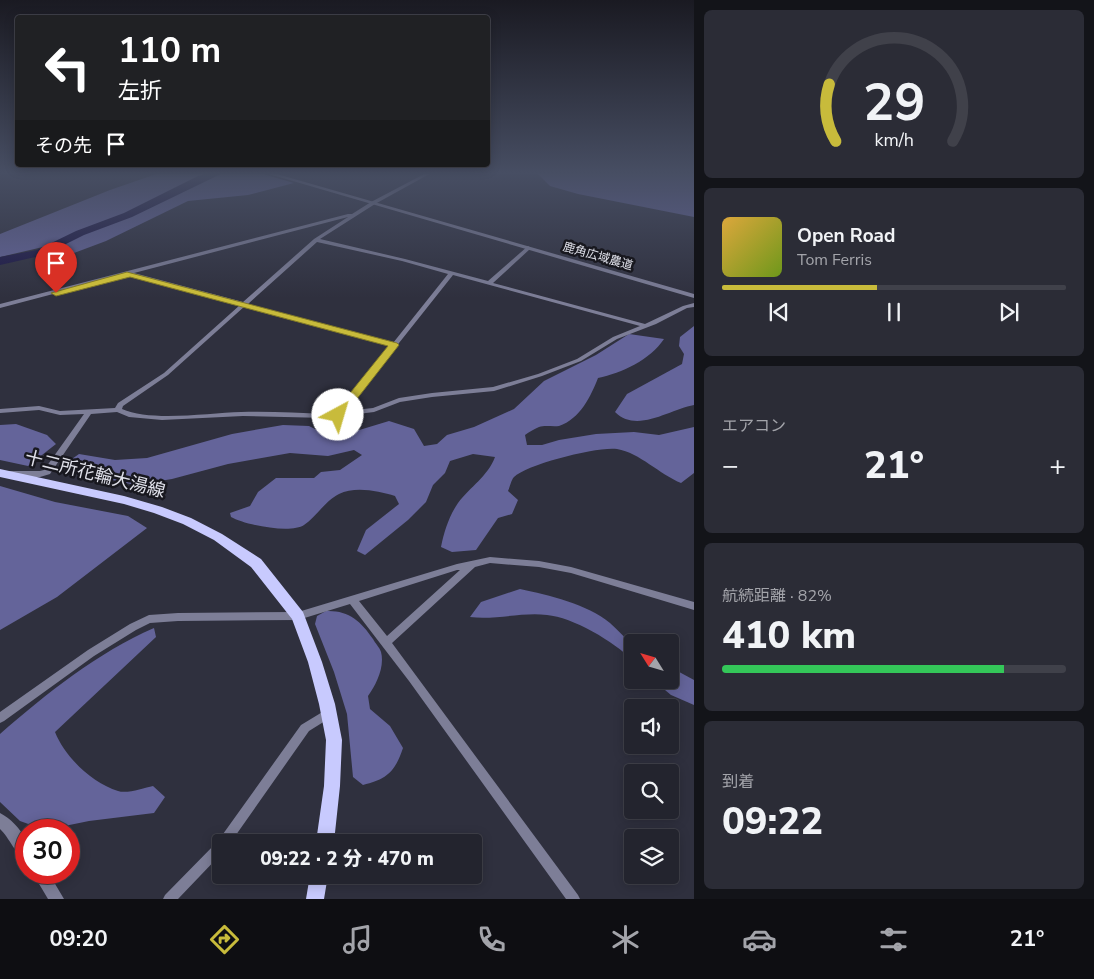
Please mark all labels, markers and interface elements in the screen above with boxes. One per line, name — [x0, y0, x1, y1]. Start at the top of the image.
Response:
text: 110 m — [118, 27, 221, 74]
icon: left — [35, 35, 100, 100]
text: 29 — [863, 67, 925, 138]
text: 左折 — [118, 76, 162, 106]
text: km/h — [874, 128, 914, 152]
icon: arrive — [102, 130, 130, 158]
text: その先 — [35, 133, 92, 159]
text: Open Road — [797, 223, 895, 249]
street label: 鹿角広域農道 — [561, 238, 635, 274]
pin — [35, 242, 77, 293]
icon: arrive — [42, 249, 70, 277]
text: Tom Ferris — [797, 249, 872, 271]
icon: previous — [765, 298, 793, 326]
icon: pause — [880, 298, 908, 326]
icon: next — [995, 298, 1023, 326]
position arrow — [311, 388, 363, 440]
text: エアコン — [722, 415, 786, 437]
text: 21° — [864, 440, 924, 491]
street label: 十二所花輪大湯線 — [22, 445, 168, 503]
text: − — [722, 447, 739, 485]
text: + — [1049, 447, 1066, 485]
text: 航続距離 · 82% — [722, 585, 832, 607]
text: 410 km — [722, 610, 856, 661]
north arrow — [624, 634, 679, 689]
map controls — [624, 634, 679, 884]
button: sound — [624, 699, 679, 754]
button: search — [624, 764, 679, 819]
text: 到着 — [722, 771, 754, 793]
text: 09:22 — [722, 796, 823, 847]
speed limit sign: 30 — [15, 819, 80, 884]
button: layers — [624, 829, 679, 884]
text: 09:22 · 2 分 · 470 m — [260, 846, 434, 872]
icon: directions — [207, 922, 242, 957]
icon: music — [340, 922, 375, 957]
icon: phone — [474, 922, 509, 957]
icon: climate — [608, 922, 643, 957]
icon: car — [742, 922, 777, 957]
icon: filters — [876, 922, 911, 957]
text: 09:20 — [49, 924, 108, 954]
text: 21° — [1010, 924, 1044, 954]

